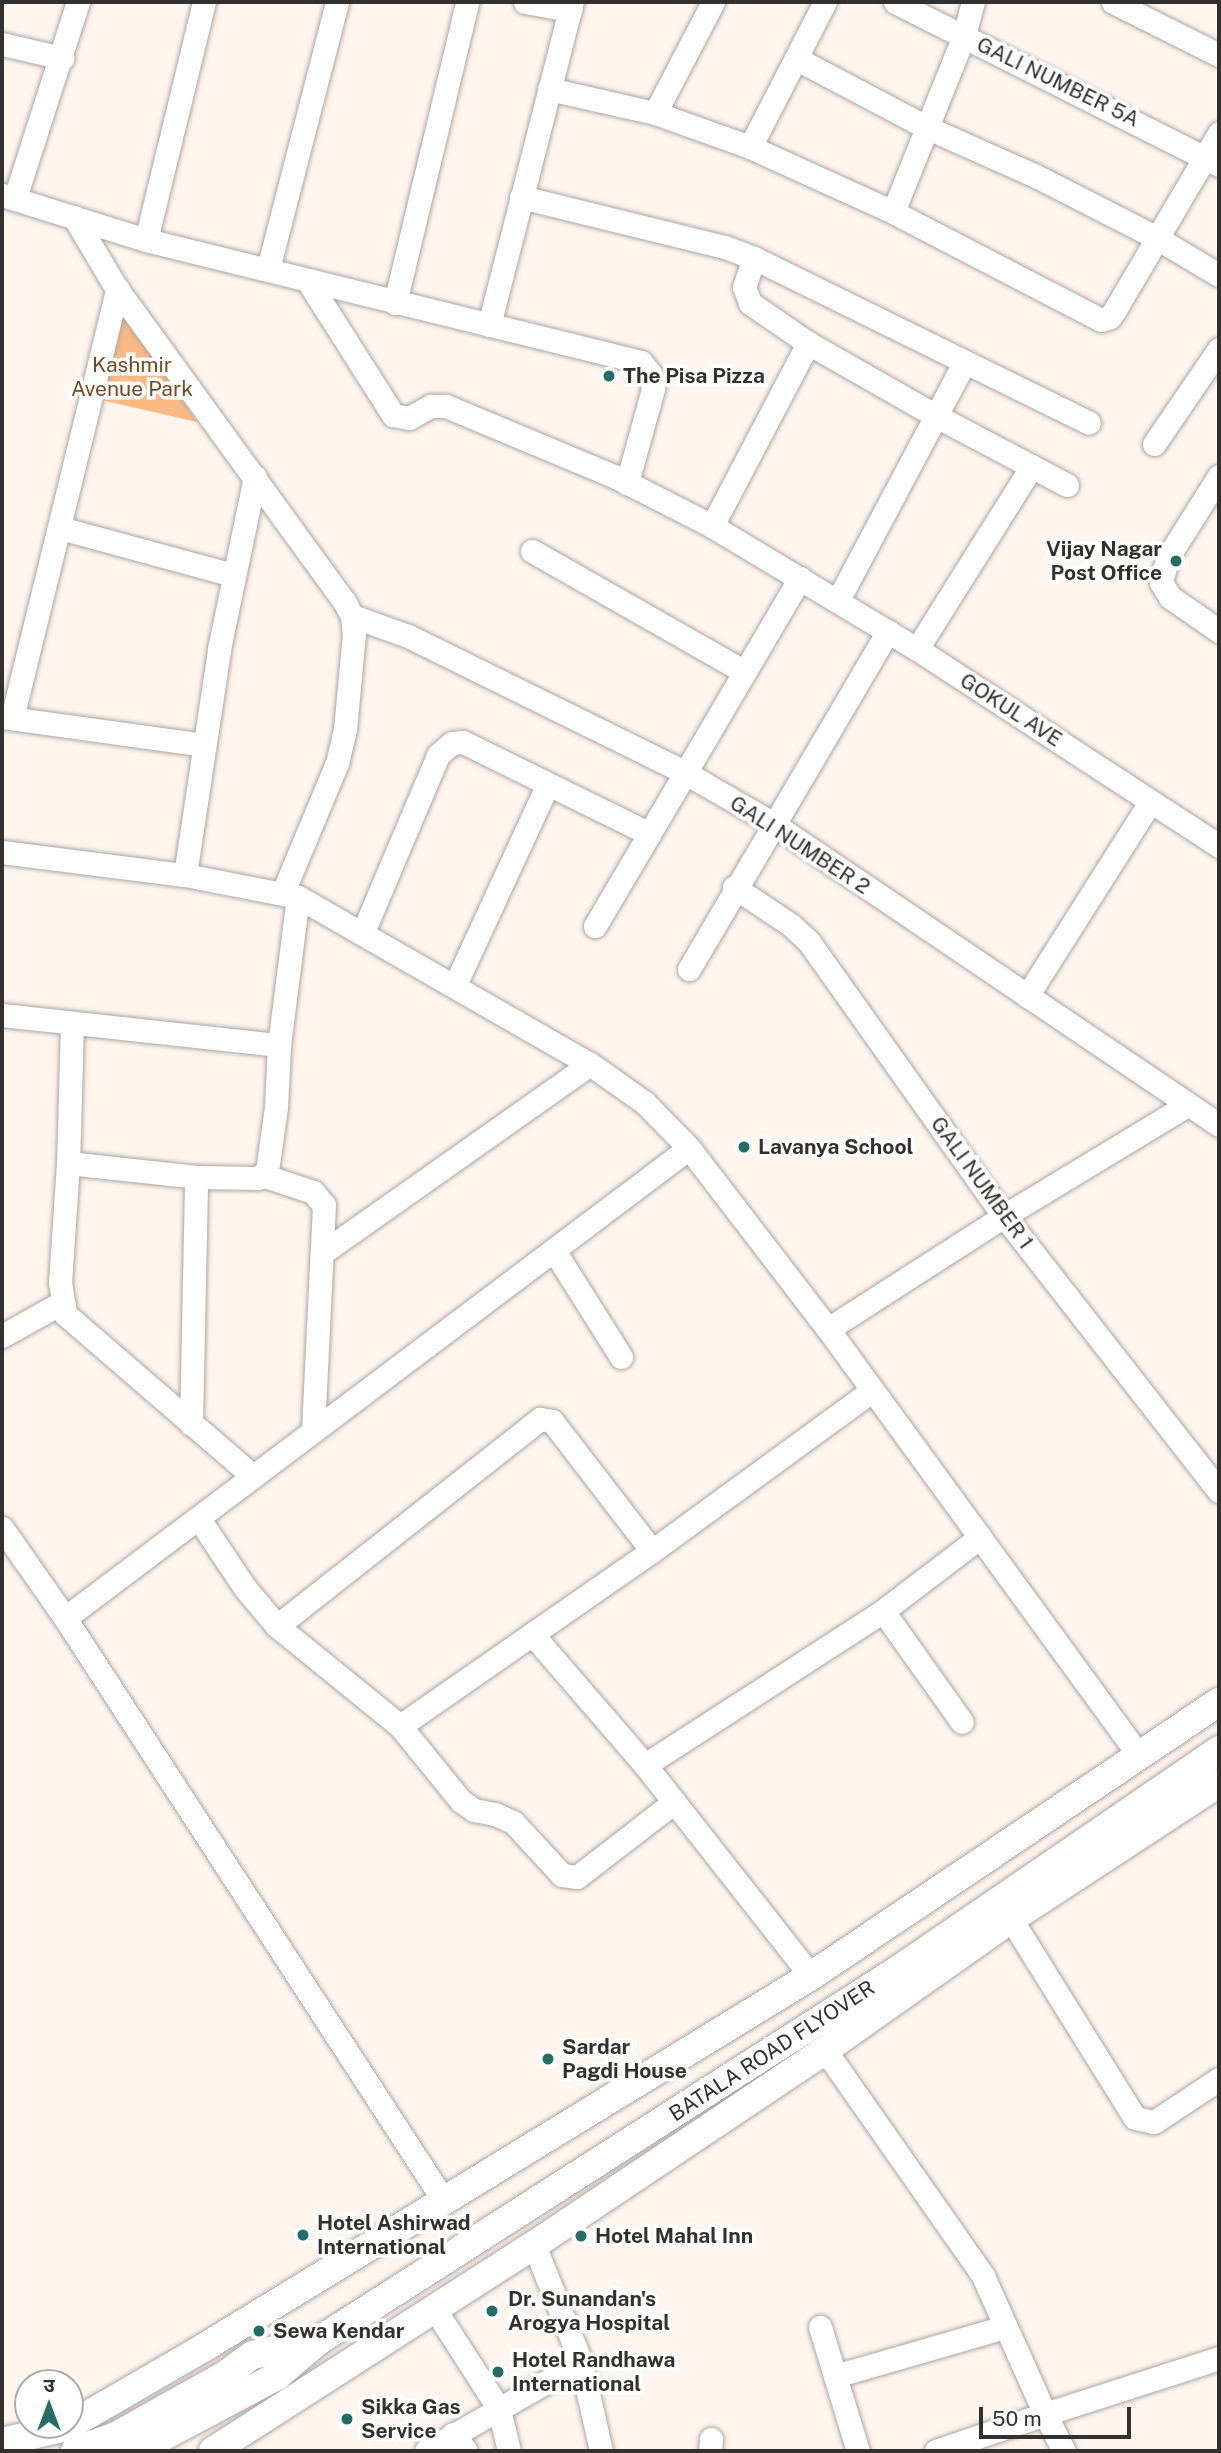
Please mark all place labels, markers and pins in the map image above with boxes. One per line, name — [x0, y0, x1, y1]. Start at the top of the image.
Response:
place label: The Pisa Pizza — [623, 363, 765, 389]
marker: The Pisa Pizza — [601, 368, 617, 384]
place label: Vijay Nagar Post Office — [1046, 536, 1162, 586]
marker: Vijay Nagar Post Office — [1168, 553, 1184, 569]
place label: Lavanya School — [758, 1134, 913, 1160]
marker: Lavanya School — [736, 1139, 752, 1155]
place label: Sardar Pagdi House — [562, 2034, 687, 2084]
marker: Sardar Pagdi House — [540, 2051, 556, 2067]
place label: Hotel Ashirwad International — [317, 2210, 471, 2260]
place label: Hotel Mahal Inn — [595, 2223, 753, 2249]
marker: Hotel Ashirwad International — [295, 2227, 311, 2243]
marker: Hotel Mahal Inn — [573, 2228, 589, 2244]
place label: Dr. Sunandan's Arogya Hospital — [508, 2286, 670, 2336]
marker: Dr. Sunandan's Arogya Hospital — [482, 2301, 502, 2321]
place label: Sewa Kendar — [273, 2318, 404, 2344]
marker: Sewa Kendar — [251, 2323, 267, 2339]
place label: Hotel Randhawa International — [512, 2347, 675, 2397]
marker: Hotel Randhawa International — [490, 2364, 506, 2380]
place label: Sikka Gas Service — [361, 2394, 461, 2444]
marker: Sikka Gas Service — [339, 2411, 355, 2427]

